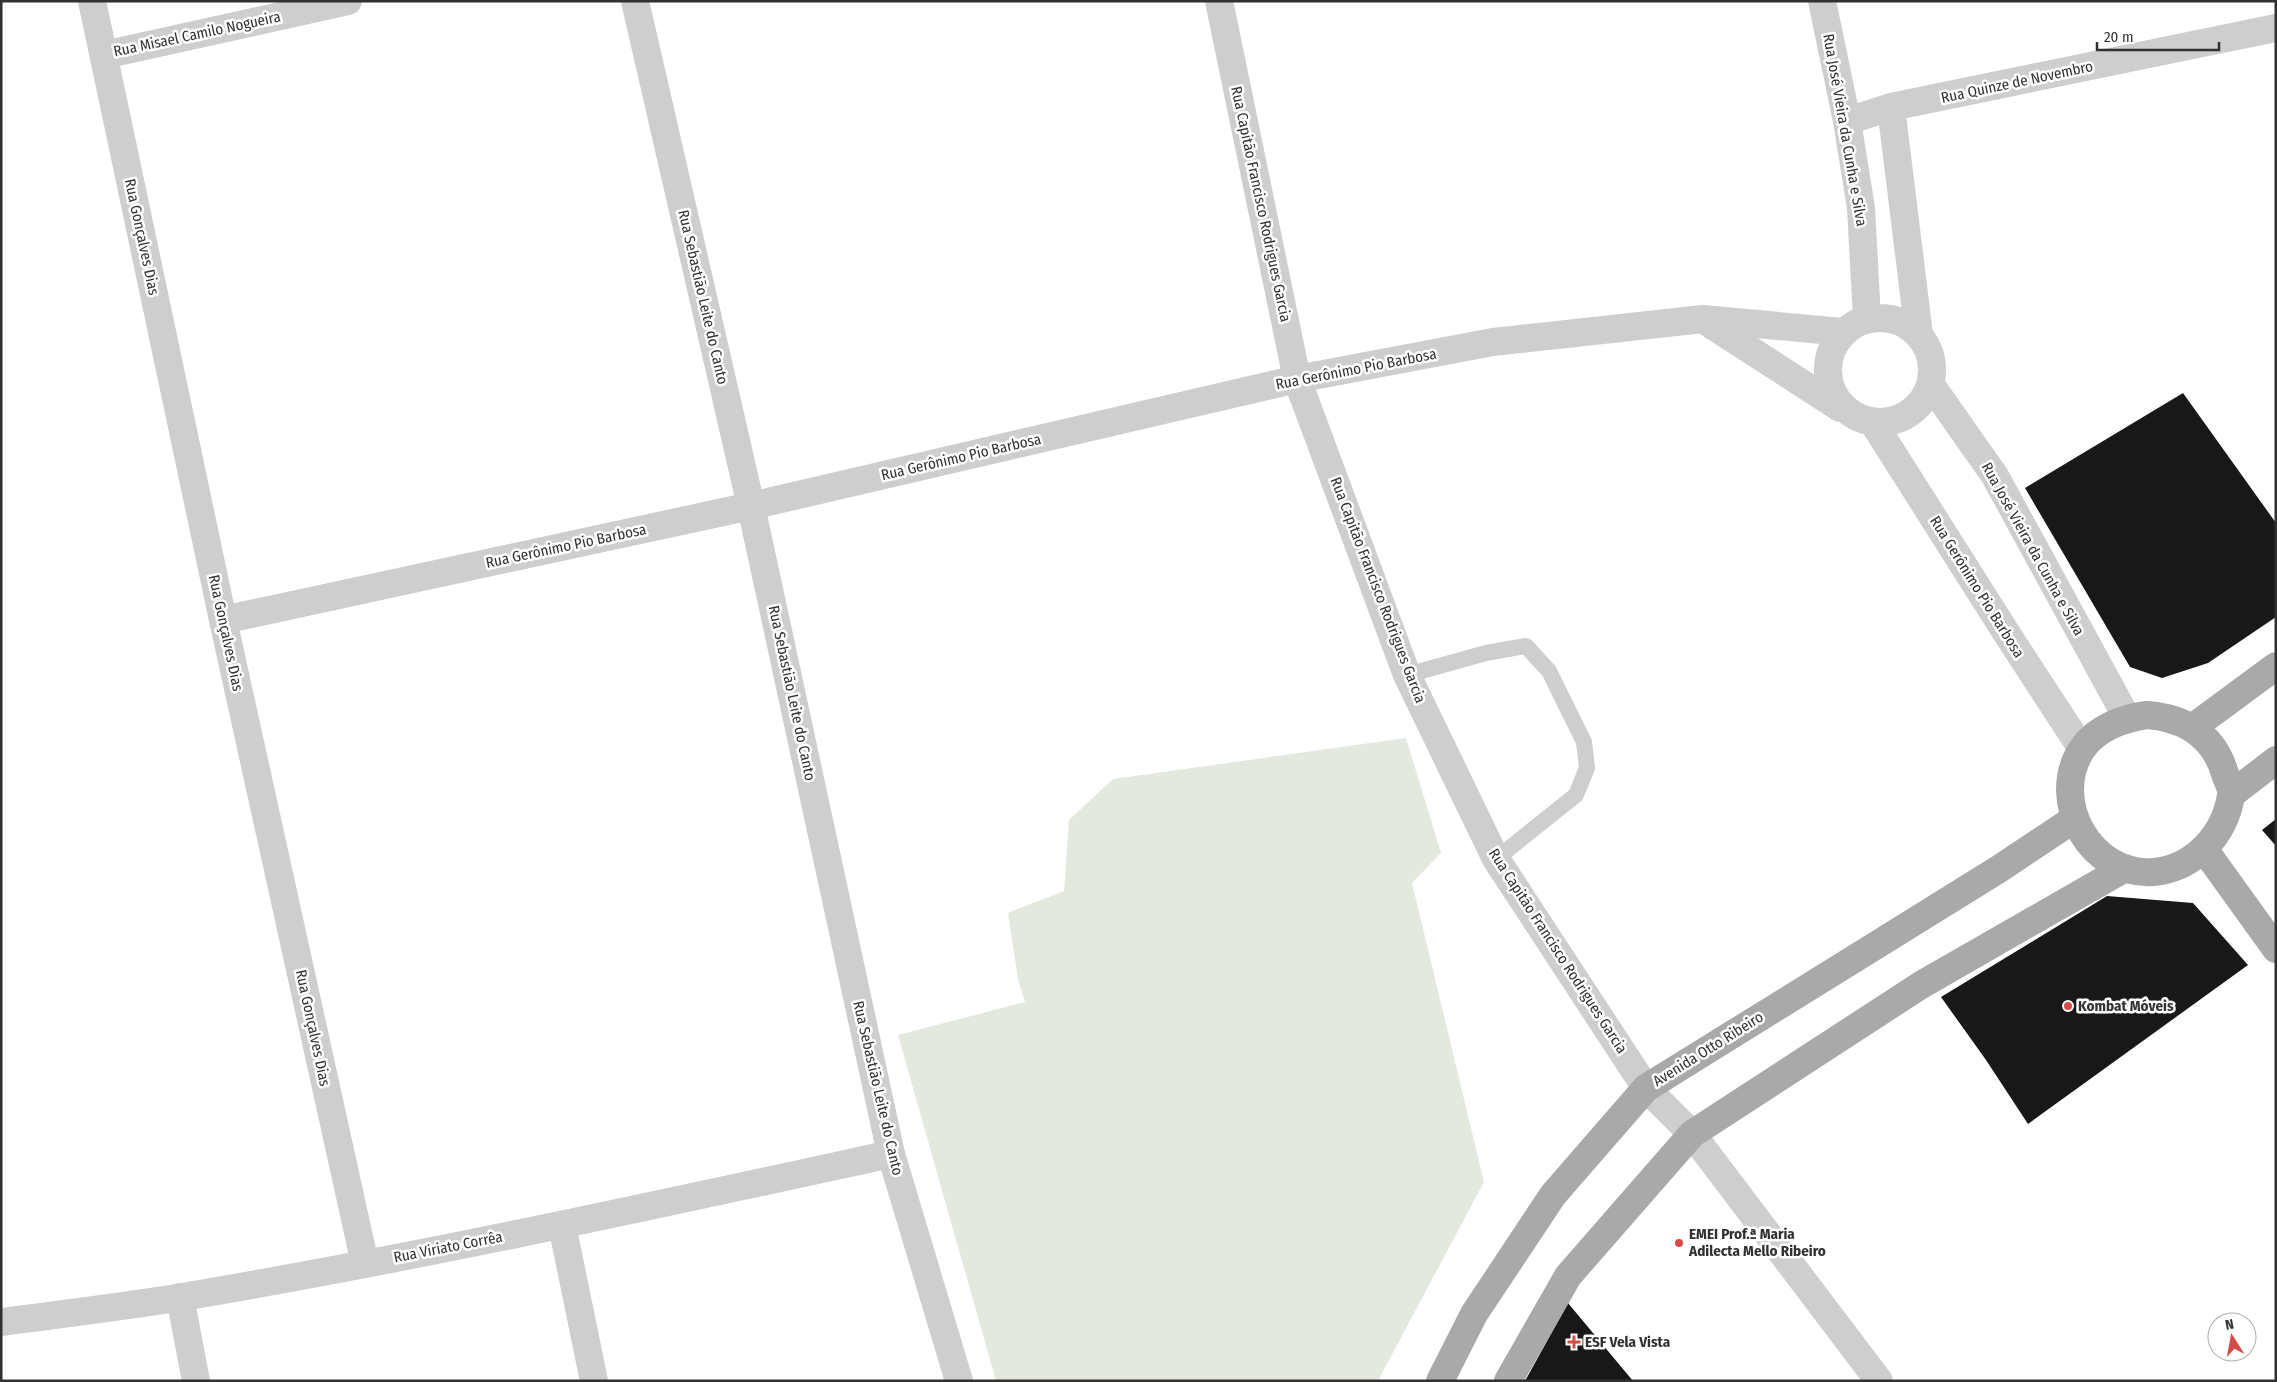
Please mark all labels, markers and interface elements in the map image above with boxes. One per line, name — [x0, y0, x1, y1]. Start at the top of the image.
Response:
street label: Rua Misael Camilo Nogueira — [112, 7, 282, 61]
scale bar — [2097, 20, 2220, 52]
text: 20 m — [2104, 28, 2134, 46]
street label: Rua José Vieira da Cunha e Silva — [1819, 32, 1871, 228]
street label: Rua Quinze de Novembro — [1939, 57, 2095, 107]
street label: Rua Capitão Francisco Rodrigues Garcia — [1227, 84, 1295, 324]
street label: Rua Gonçalves Dias — [121, 177, 163, 297]
street label: Rua Sebastião Leite do Canto — [674, 208, 732, 386]
street label: Rua Gerônimo Pio Barbosa — [1274, 345, 1438, 393]
street label: Rua Gerônimo Pio Barbosa — [879, 430, 1043, 484]
street label: Rua José Vieira da Cunha e Silva — [1978, 459, 2088, 639]
street label: Rua Capitão Francisco Rodrigues Garcia — [1326, 474, 1430, 706]
street label: Rua Gerônimo Pio Barbosa — [1926, 513, 2028, 661]
street label: Rua Gerônimo Pio Barbosa — [484, 520, 648, 572]
street label: Rua Gonçalves Dias — [205, 573, 247, 693]
street label: Rua Sebastião Leite do Canto — [765, 604, 819, 782]
street label: Rua Capitão Francisco Rodrigues Garcia — [1485, 845, 1631, 1057]
street label: Rua Gonçalves Dias — [292, 968, 334, 1088]
place label: Kombat Móveis — [2078, 997, 2174, 1015]
street label: Rua Sebastião Leite do Canto — [849, 999, 907, 1177]
marker: Kombat Móveis — [2062, 1000, 2074, 1012]
street label: Avenida Otto Ribeiro — [1649, 1008, 1767, 1090]
place label: EMEI Prof.ª Maria Adilecta Mello Ribeiro — [1688, 1225, 1826, 1260]
street label: Rua Viriato Corrêa — [392, 1228, 504, 1266]
marker: EMEI Prof.ª Maria Adilecta Mello Ribeiro — [1673, 1237, 1685, 1249]
north arrow — [2207, 1312, 2257, 1362]
text: N — [2224, 1316, 2235, 1334]
place label: ESF Vela Vista — [1585, 1333, 1671, 1351]
marker: ESF Vela Vista — [1567, 1335, 1581, 1349]

